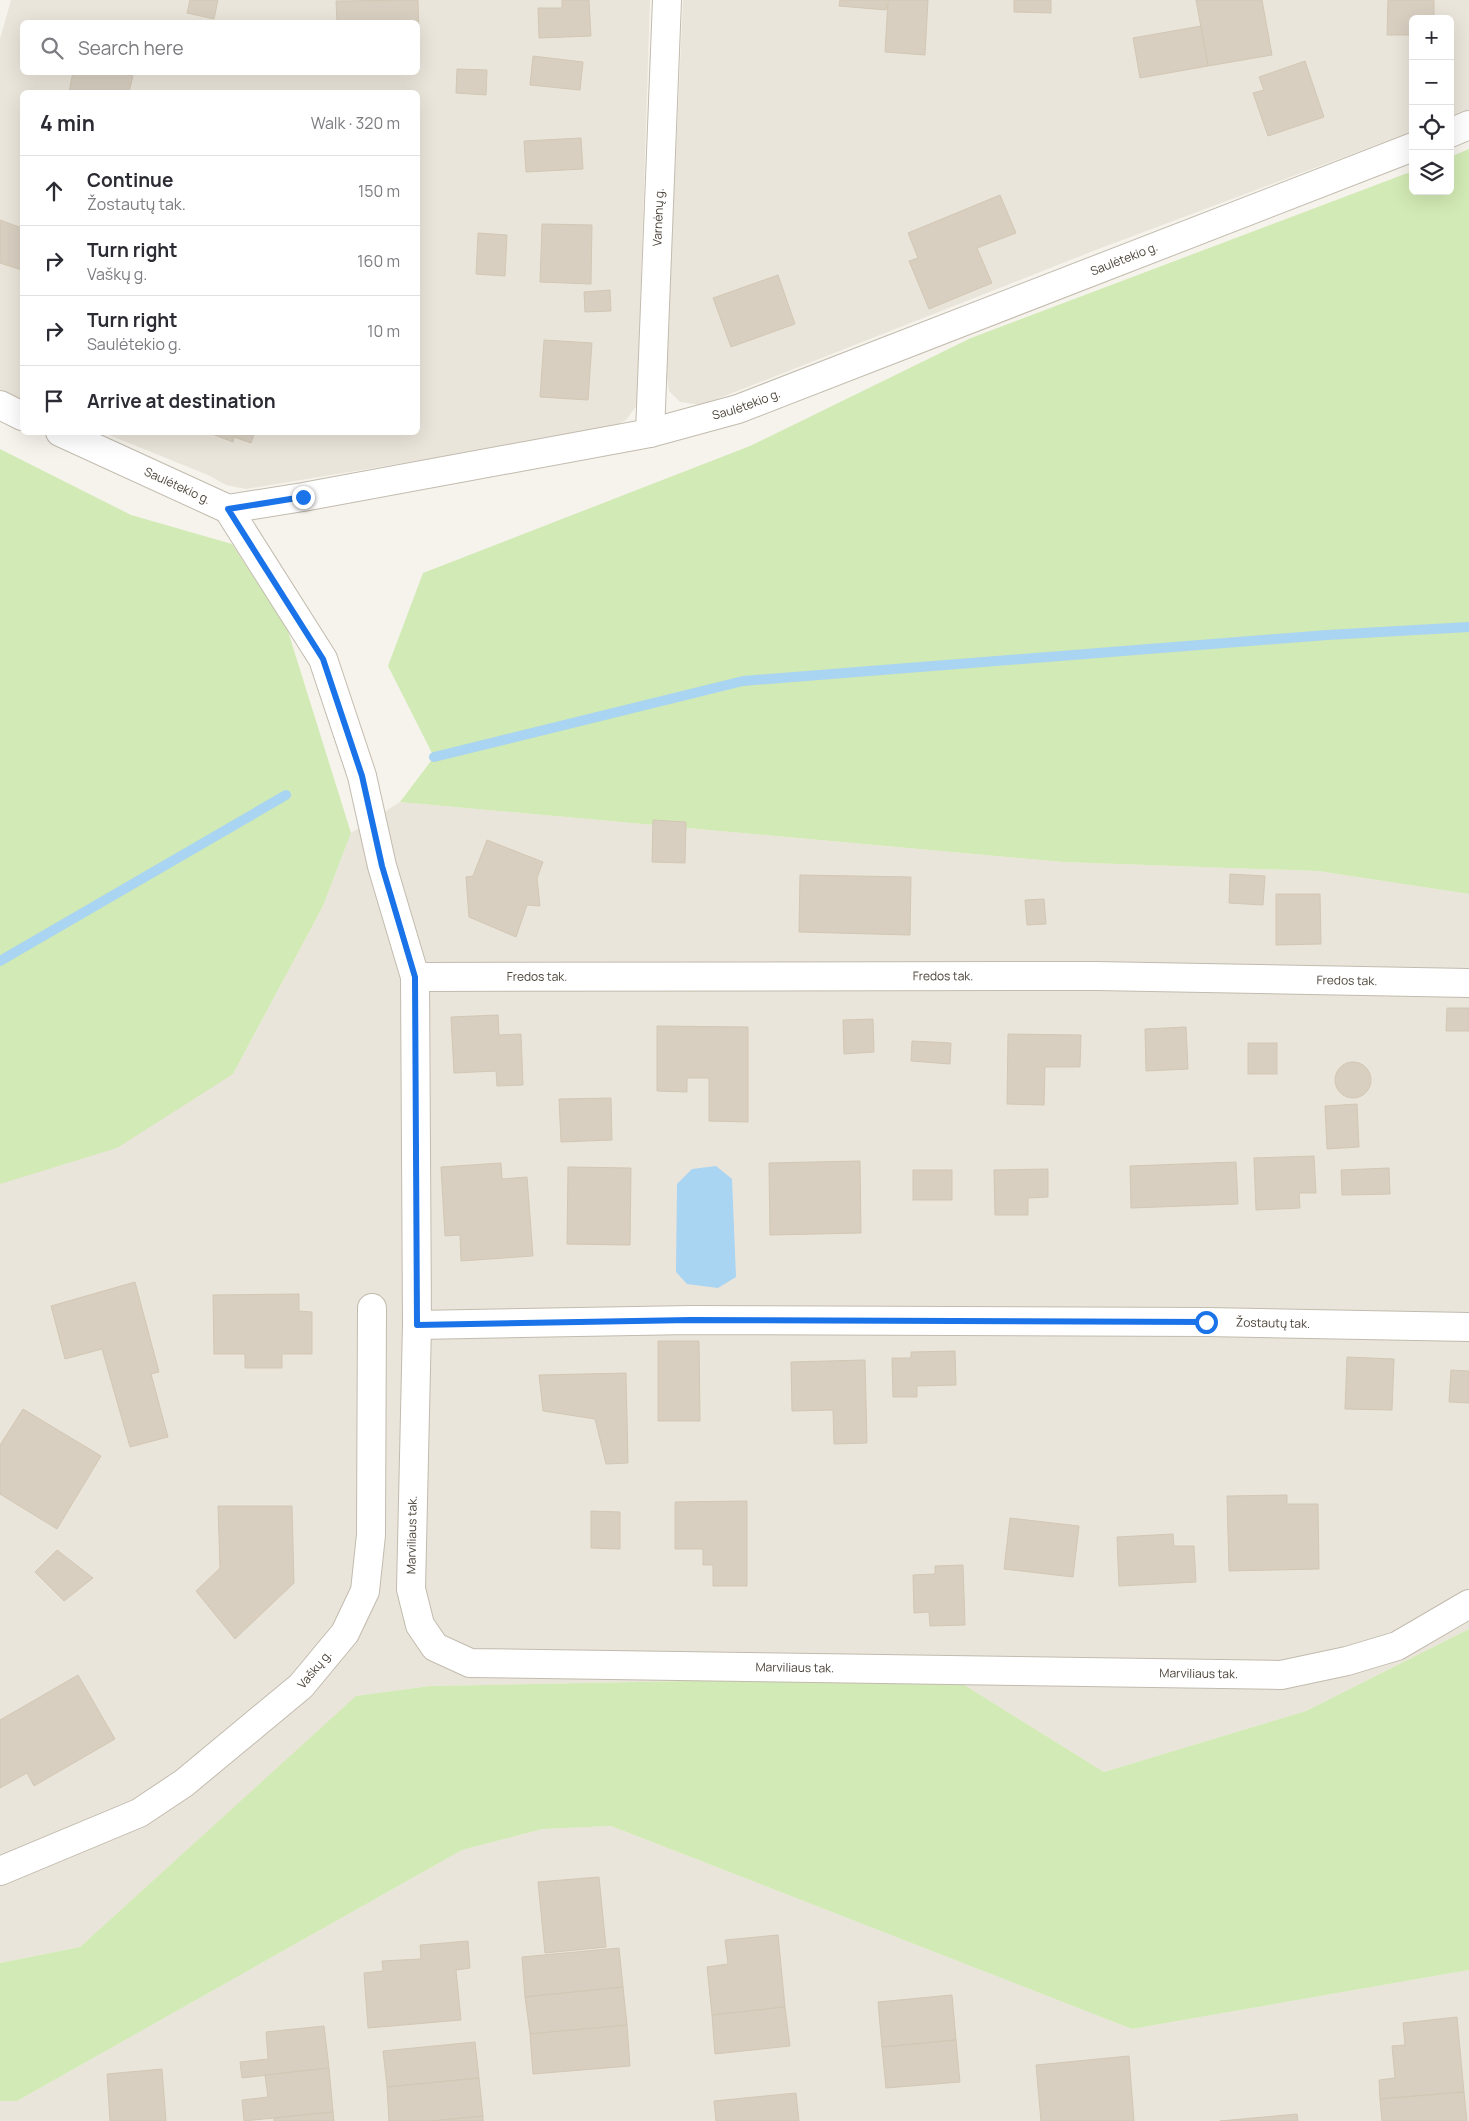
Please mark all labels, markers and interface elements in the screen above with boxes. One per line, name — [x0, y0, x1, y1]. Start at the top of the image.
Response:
map controls — [1409, 15, 1454, 195]
button: + — [1409, 15, 1454, 60]
search box — [20, 20, 420, 75]
icon: search — [38, 34, 66, 62]
text: Search here — [78, 35, 184, 61]
button: − — [1409, 60, 1454, 105]
button: locate — [1409, 105, 1454, 150]
text: 4 min — [40, 109, 95, 137]
text: Walk · 320 m — [311, 112, 400, 134]
button: layers — [1409, 150, 1454, 195]
text: Continue — [87, 167, 173, 193]
icon: ahead — [40, 177, 68, 205]
text: 150 m — [358, 180, 400, 202]
street label: Varnėnų g. — [648, 188, 668, 247]
text: Žostautų tak. — [87, 193, 186, 215]
text: Turn right — [87, 237, 177, 263]
street label: Saulėtekio g. — [1088, 238, 1160, 279]
icon: right — [40, 247, 68, 275]
text: 160 m — [357, 250, 400, 272]
text: Vaškų g. — [87, 263, 147, 285]
text: Turn right — [87, 307, 177, 333]
icon: right — [40, 317, 68, 345]
text: 10 m — [367, 320, 400, 342]
text: Saulėtekio g. — [87, 333, 182, 355]
street label: Saulėtekio g. — [710, 384, 783, 424]
icon: arrive — [40, 387, 68, 415]
text: Arrive at destination — [87, 388, 276, 414]
street label: Saulėtekio g. — [142, 463, 213, 508]
route end — [292, 486, 315, 509]
street label: Fredos tak. — [913, 967, 973, 984]
street label: Fredos tak. — [507, 968, 567, 985]
street label: Fredos tak. — [1316, 971, 1377, 989]
route start — [1195, 1311, 1218, 1334]
street label: Žostautų tak. — [1236, 1314, 1310, 1332]
street label: Marviliaus tak. — [402, 1496, 421, 1574]
street label: Vaškų g. — [293, 1646, 335, 1692]
street label: Marviliaus tak. — [755, 1658, 834, 1676]
street label: Marviliaus tak. — [1159, 1664, 1238, 1682]

